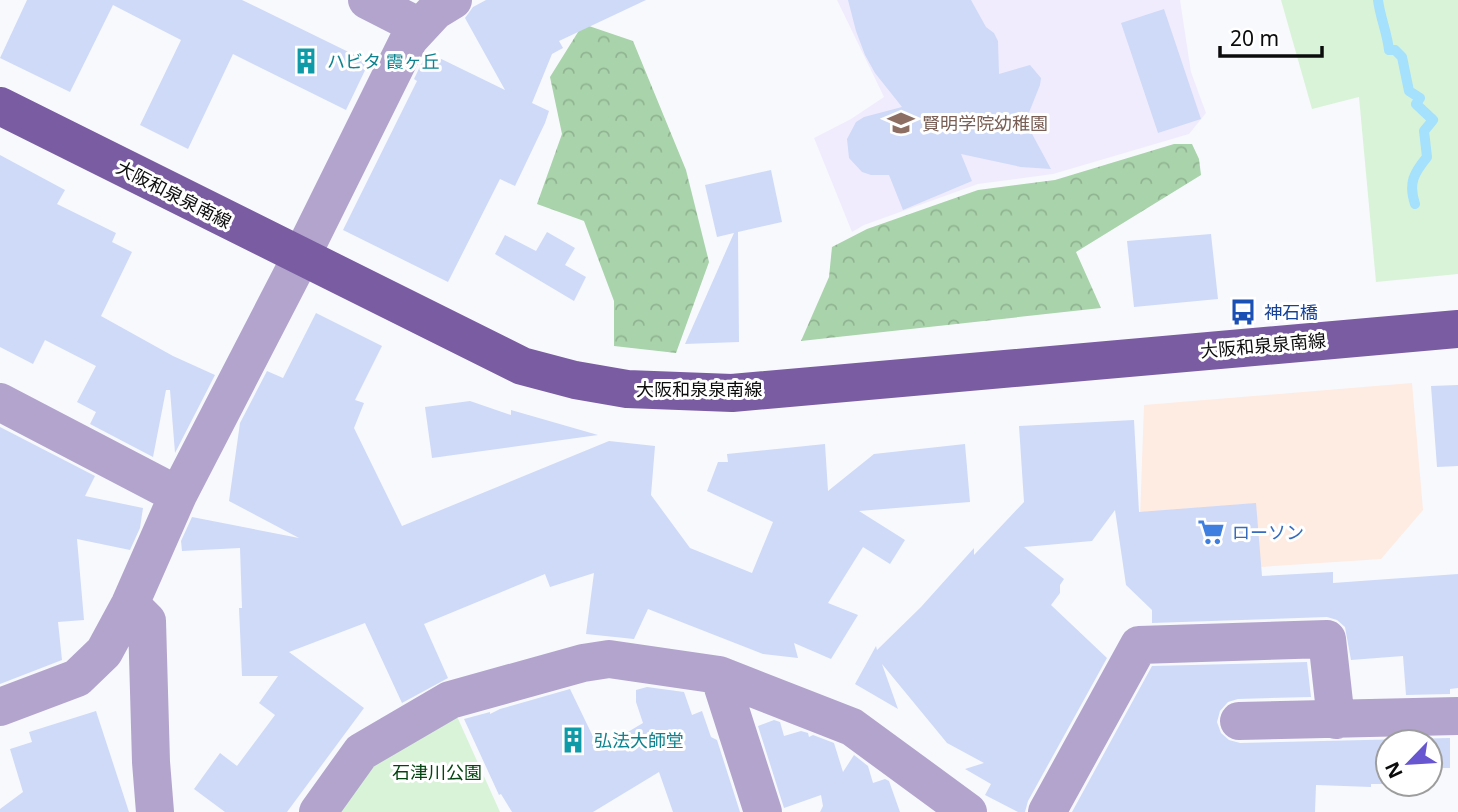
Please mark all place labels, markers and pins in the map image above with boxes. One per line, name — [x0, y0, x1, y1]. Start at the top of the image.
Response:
building icon: ハビタ 霞ヶ丘 — [291, 46, 321, 76]
place label: ハビタ 霞ヶ丘 — [327, 49, 440, 73]
school or university icon: 賢明学院幼稚園 — [886, 108, 916, 138]
place label: 賢明学院幼稚園 — [922, 111, 1048, 135]
bus stop icon: 神石橋 — [1228, 297, 1258, 327]
place label: 神石橋 — [1264, 300, 1318, 324]
supermarket icon: ローソン — [1196, 517, 1226, 547]
place label: ローソン — [1232, 520, 1304, 544]
building icon: 弘法大師堂 — [558, 725, 588, 755]
place label: 弘法大師堂 — [594, 728, 684, 752]

